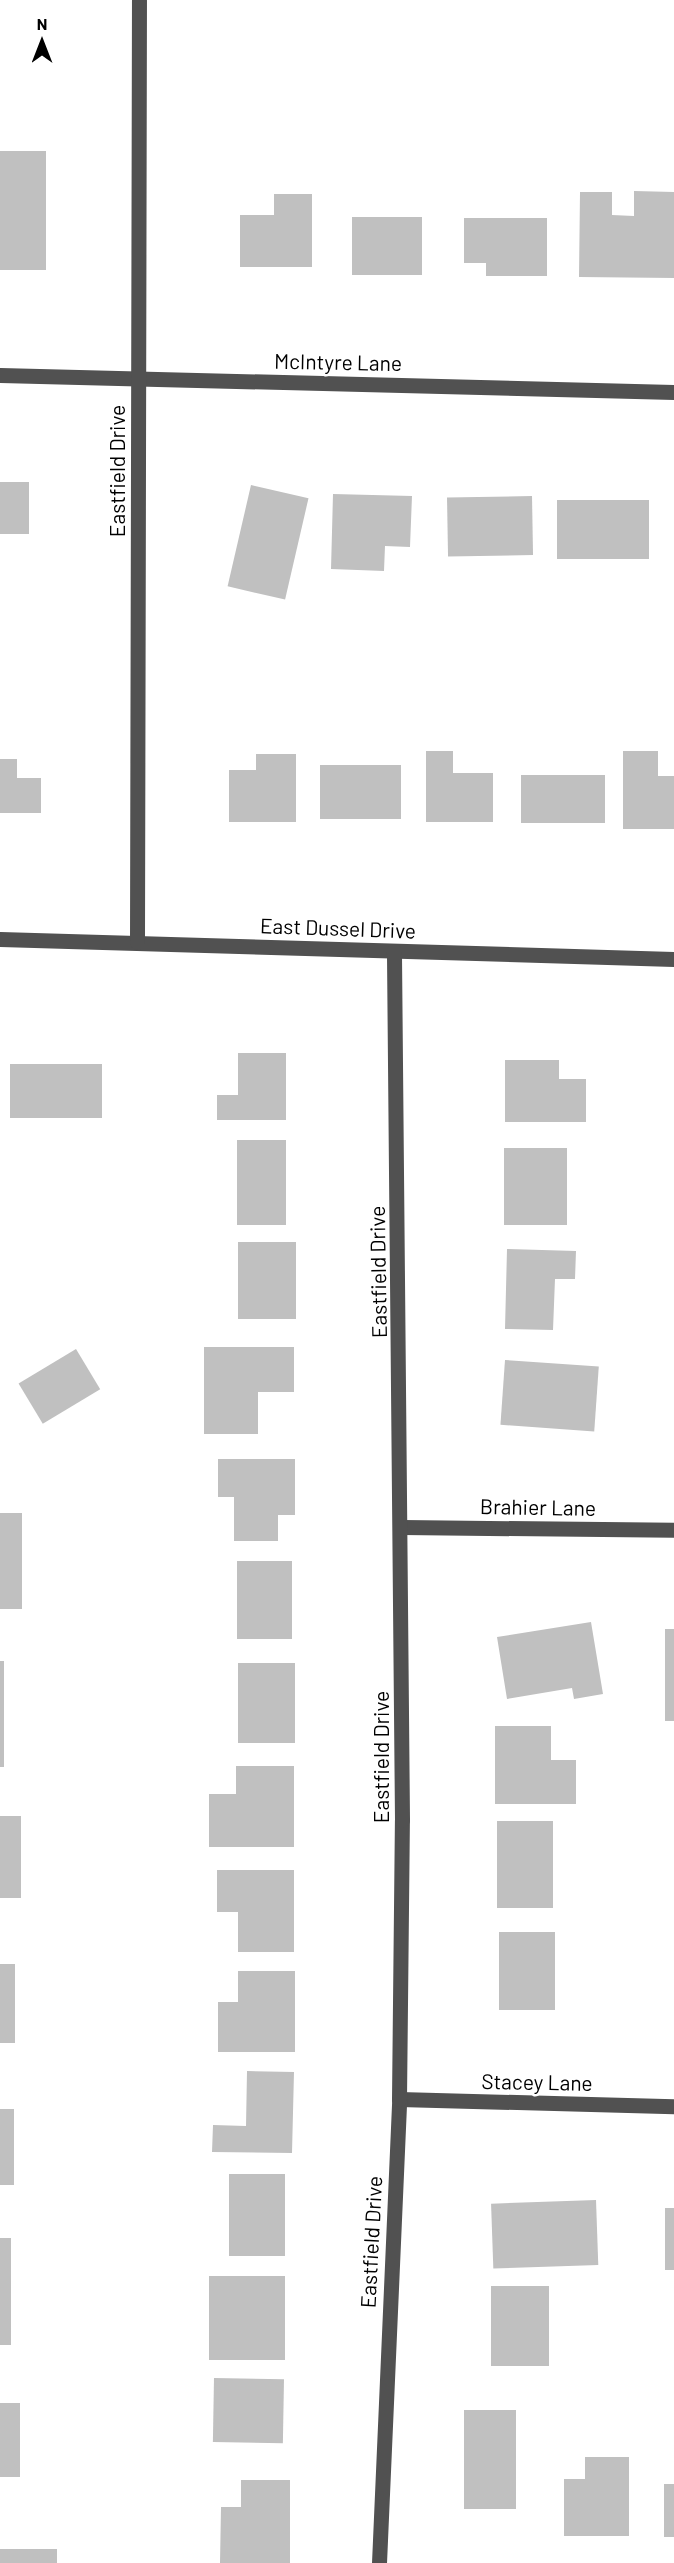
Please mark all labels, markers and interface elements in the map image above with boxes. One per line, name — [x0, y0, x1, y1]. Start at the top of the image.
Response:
north arrow — [12, 12, 72, 72]
text: N — [37, 14, 47, 33]
street label: McIntyre Lane — [274, 348, 402, 376]
street label: Eastfield Drive — [104, 405, 130, 537]
street label: East Dussel Drive — [260, 913, 416, 943]
street label: Eastfield Drive — [364, 1206, 392, 1338]
street label: Brahier Lane — [480, 1493, 596, 1521]
street label: Eastfield Drive — [368, 1691, 394, 1823]
street label: Stacey Lane — [481, 2068, 593, 2096]
street label: Eastfield Drive — [355, 2175, 387, 2309]

